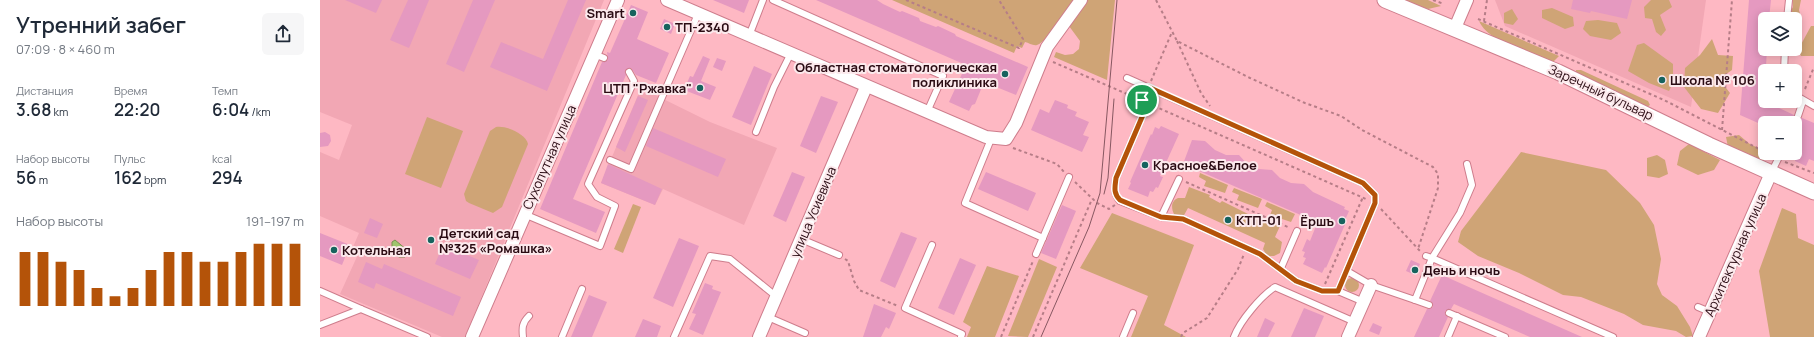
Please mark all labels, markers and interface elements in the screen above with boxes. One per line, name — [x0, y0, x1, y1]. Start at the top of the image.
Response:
place label: Smart — [586, 4, 625, 22]
marker: Smart — [628, 8, 638, 18]
text: Утренний забег — [16, 10, 186, 40]
map controls — [1758, 12, 1802, 160]
button: layers — [1758, 12, 1802, 56]
button: share — [262, 13, 304, 55]
place label: ТП-2340 — [675, 18, 730, 36]
marker: ТП-2340 — [662, 22, 672, 32]
text: 07:09 · 8 × 460 m — [16, 40, 115, 58]
place label: Областная стоматологическая поликлиника — [795, 58, 997, 91]
street label: Заречный бульвар — [1546, 60, 1657, 124]
button: + — [1758, 64, 1802, 108]
marker: Областная стоматологическая поликлиника — [1000, 69, 1010, 79]
place label: Школа № 106 — [1670, 71, 1755, 89]
marker: Школа № 106 — [1657, 75, 1667, 85]
place label: ЦТП "Ржавка" — [603, 79, 692, 97]
text: Дистанция — [16, 83, 73, 98]
text: Время — [114, 83, 147, 98]
text: Темп — [212, 83, 238, 98]
marker: ЦТП "Ржавка" — [695, 83, 705, 93]
pin — [1125, 83, 1159, 117]
icon: arrive — [1131, 89, 1153, 111]
text: 3.68 — [16, 98, 51, 121]
text: 22:20 — [114, 98, 160, 121]
text: 6:04 — [212, 98, 249, 121]
street label: Сухопутная улица — [518, 102, 580, 212]
text: km — [51, 104, 68, 119]
text: /km — [249, 104, 271, 119]
button: − — [1758, 116, 1802, 160]
text: Набор высоты — [16, 151, 90, 166]
text: Пульс — [114, 151, 146, 166]
text: kcal — [212, 151, 232, 166]
place label: Красное&Белое — [1153, 156, 1257, 174]
marker: Красное&Белое — [1140, 160, 1150, 170]
street label: улица Усиевича — [786, 164, 840, 260]
text: 56 — [16, 166, 37, 189]
text: 162 — [114, 166, 142, 189]
text: 294 — [212, 166, 243, 189]
text: m — [37, 172, 48, 187]
text: bpm — [142, 172, 166, 187]
street label: Архитектурная улица — [1700, 191, 1770, 319]
place label: КТП-01 — [1236, 211, 1281, 229]
text: Набор высоты — [16, 212, 103, 230]
text: 191–197 m — [246, 212, 304, 230]
place label: Ёршъ — [1300, 212, 1334, 230]
marker: КТП-01 — [1223, 215, 1233, 225]
marker: Ёршъ — [1337, 216, 1347, 226]
place label: Детский сад №325 «Ромашка» — [439, 224, 552, 257]
marker: Детский сад №325 «Ромашка» — [426, 235, 436, 245]
place label: Котельная — [342, 241, 411, 259]
marker: Котельная — [329, 245, 339, 255]
place label: День и ночь — [1423, 261, 1500, 279]
marker: День и ночь — [1410, 265, 1420, 275]

